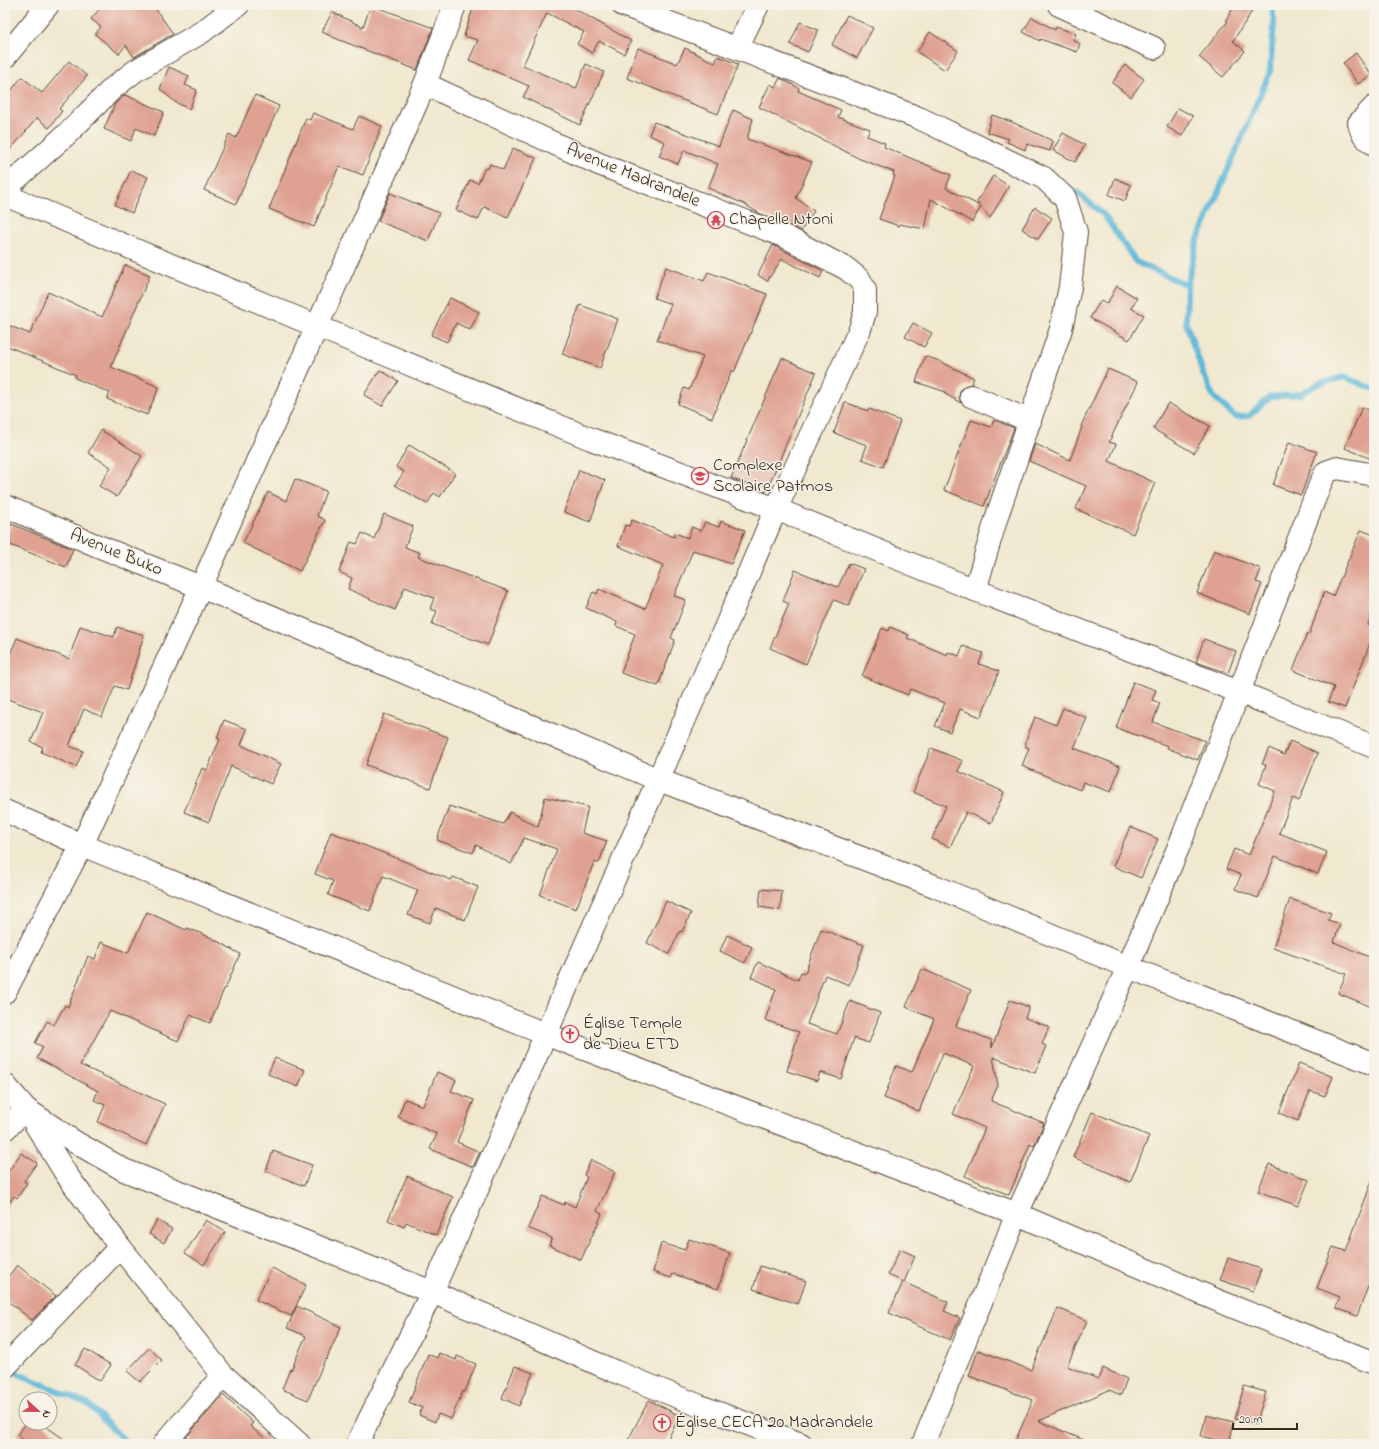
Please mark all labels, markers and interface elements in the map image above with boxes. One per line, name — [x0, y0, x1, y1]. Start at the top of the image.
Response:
street label: Avenue Madrandele — [562, 137, 705, 215]
place label: Chapelle Ntoni — [729, 207, 833, 233]
temple icon: Chapelle Ntoni — [706, 210, 726, 230]
place label: Complexe Scolaire Patmos — [713, 453, 833, 500]
school or university icon: Complexe Scolaire Patmos — [690, 466, 710, 486]
street label: Avenue Buko — [66, 523, 166, 583]
place label: Église Temple de Dieu ETD — [583, 1011, 683, 1058]
church icon: Église Temple de Dieu ETD — [560, 1024, 580, 1044]
north arrow — [18, 1391, 58, 1431]
scale bar — [1233, 1405, 1297, 1431]
text: N — [38, 1408, 55, 1421]
place label: Église CECA 20 Madrandele — [675, 1410, 874, 1437]
text: 20 m — [1239, 1411, 1262, 1429]
church icon: Église CECA 20 Madrandele — [652, 1413, 672, 1433]

